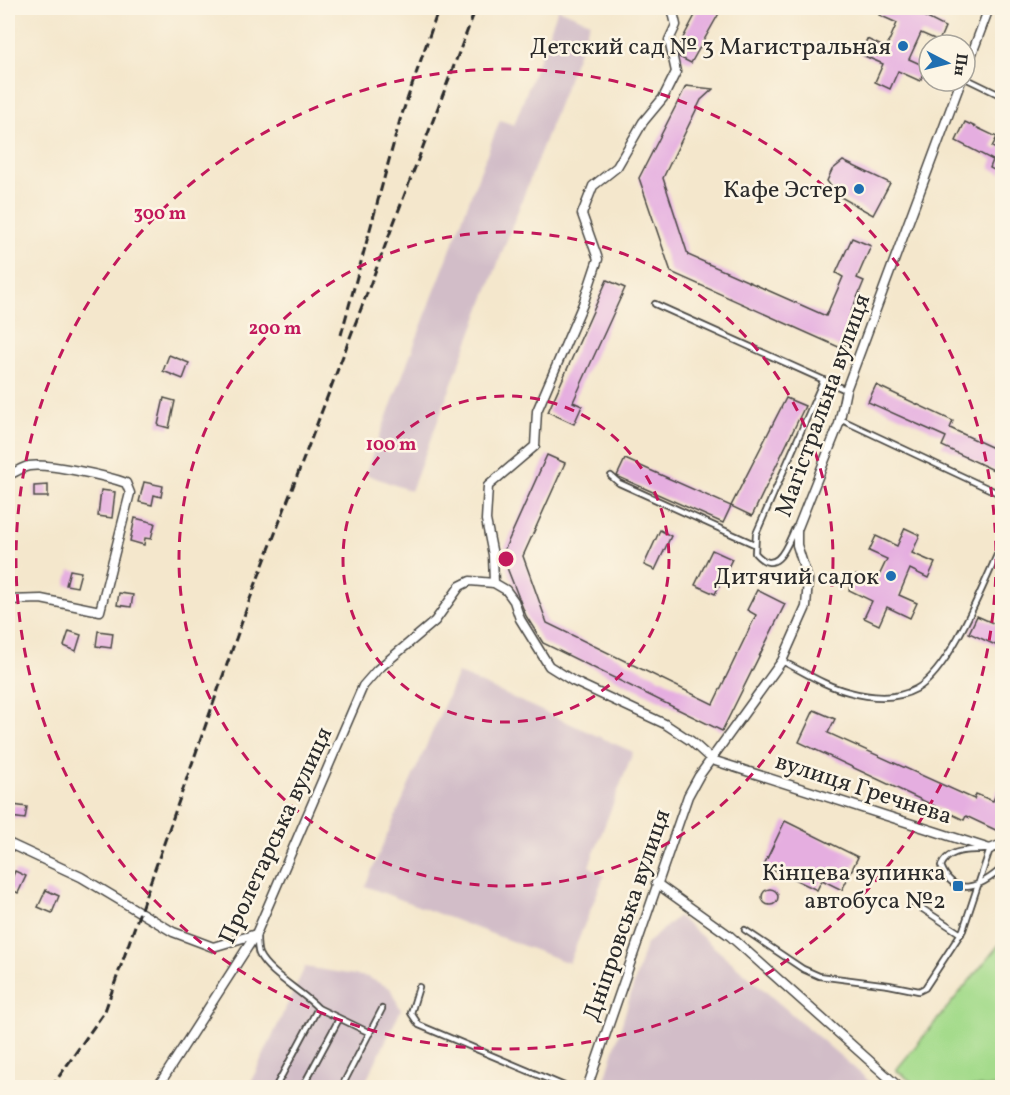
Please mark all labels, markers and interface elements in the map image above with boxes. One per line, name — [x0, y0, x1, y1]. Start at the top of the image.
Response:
place label: Детский сад № 3 Магистральная — [530, 31, 891, 65]
north arrow — [917, 33, 977, 93]
marker: Детский сад № 3 Магистральная — [896, 39, 910, 53]
text: Пн — [948, 52, 972, 77]
place label: Кафе Эстер — [723, 174, 847, 208]
marker: Кафе Эстер — [852, 182, 866, 196]
text: 300 m — [134, 202, 186, 227]
street label: Магістральна вулиця — [768, 289, 880, 522]
text: 200 m — [249, 317, 301, 342]
text: 100 m — [366, 433, 416, 458]
centre of rings — [496, 549, 516, 569]
place label: Дитячий садок — [714, 561, 879, 595]
marker: Дитячий садок — [884, 569, 898, 583]
street label: Пролетарська вулиця — [211, 722, 342, 950]
street label: вулиця Гречнева — [771, 745, 956, 835]
street label: Дніпровська вулиця — [576, 805, 680, 1026]
place label: Кінцева зупинка автобуса №2 — [762, 857, 946, 919]
marker: Кінцева зупинка автобуса №2 — [951, 879, 965, 893]

